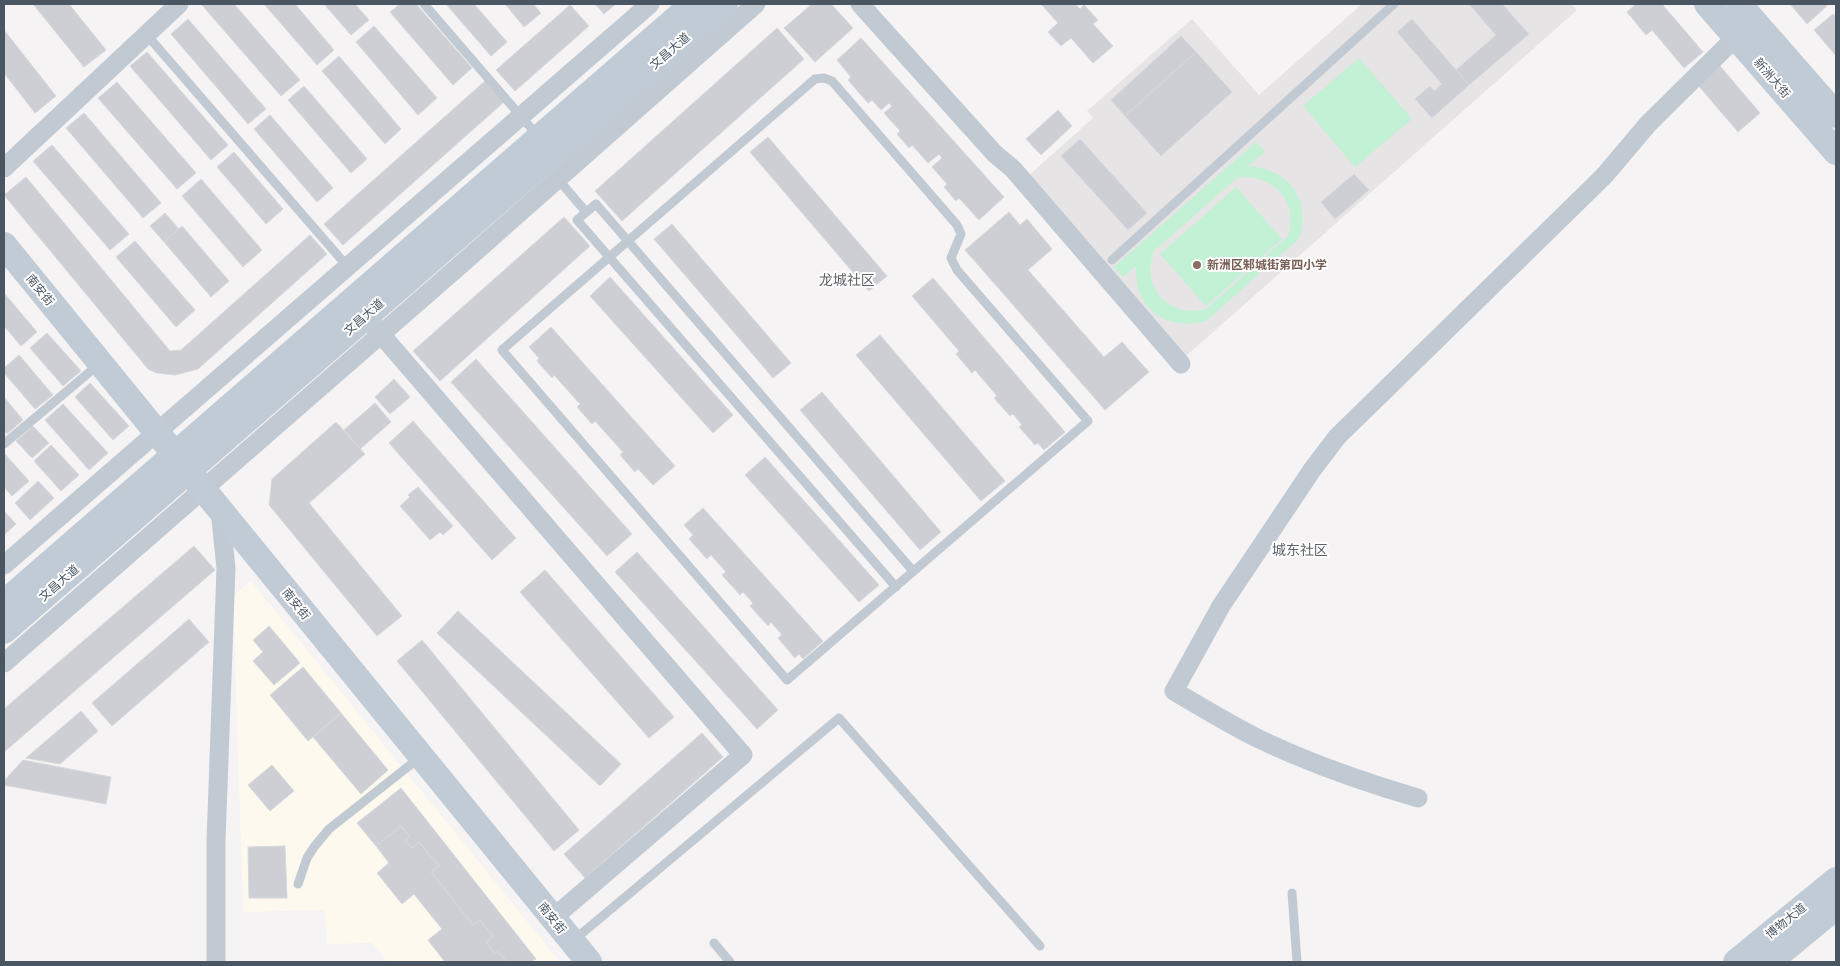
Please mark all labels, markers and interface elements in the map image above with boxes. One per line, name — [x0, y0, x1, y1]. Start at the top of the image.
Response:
street label: 文昌大道 — [647, 29, 692, 71]
street label: 新洲大街 — [1752, 55, 1794, 100]
place label: 新洲区邾城街第四小学 — [1207, 257, 1327, 271]
marker: 新洲区邾城街第四小学 — [1191, 259, 1203, 271]
street label: 南安街 — [24, 271, 58, 308]
district label: 龙城社区 — [819, 271, 875, 288]
street label: 文昌大道 — [341, 295, 386, 337]
district label: 城东社区 — [1272, 541, 1328, 558]
street label: 文昌大道 — [36, 561, 81, 603]
street label: 南安街 — [280, 585, 314, 622]
street label: 南安街 — [536, 899, 570, 936]
street label: 博物大道 — [1762, 900, 1808, 941]

